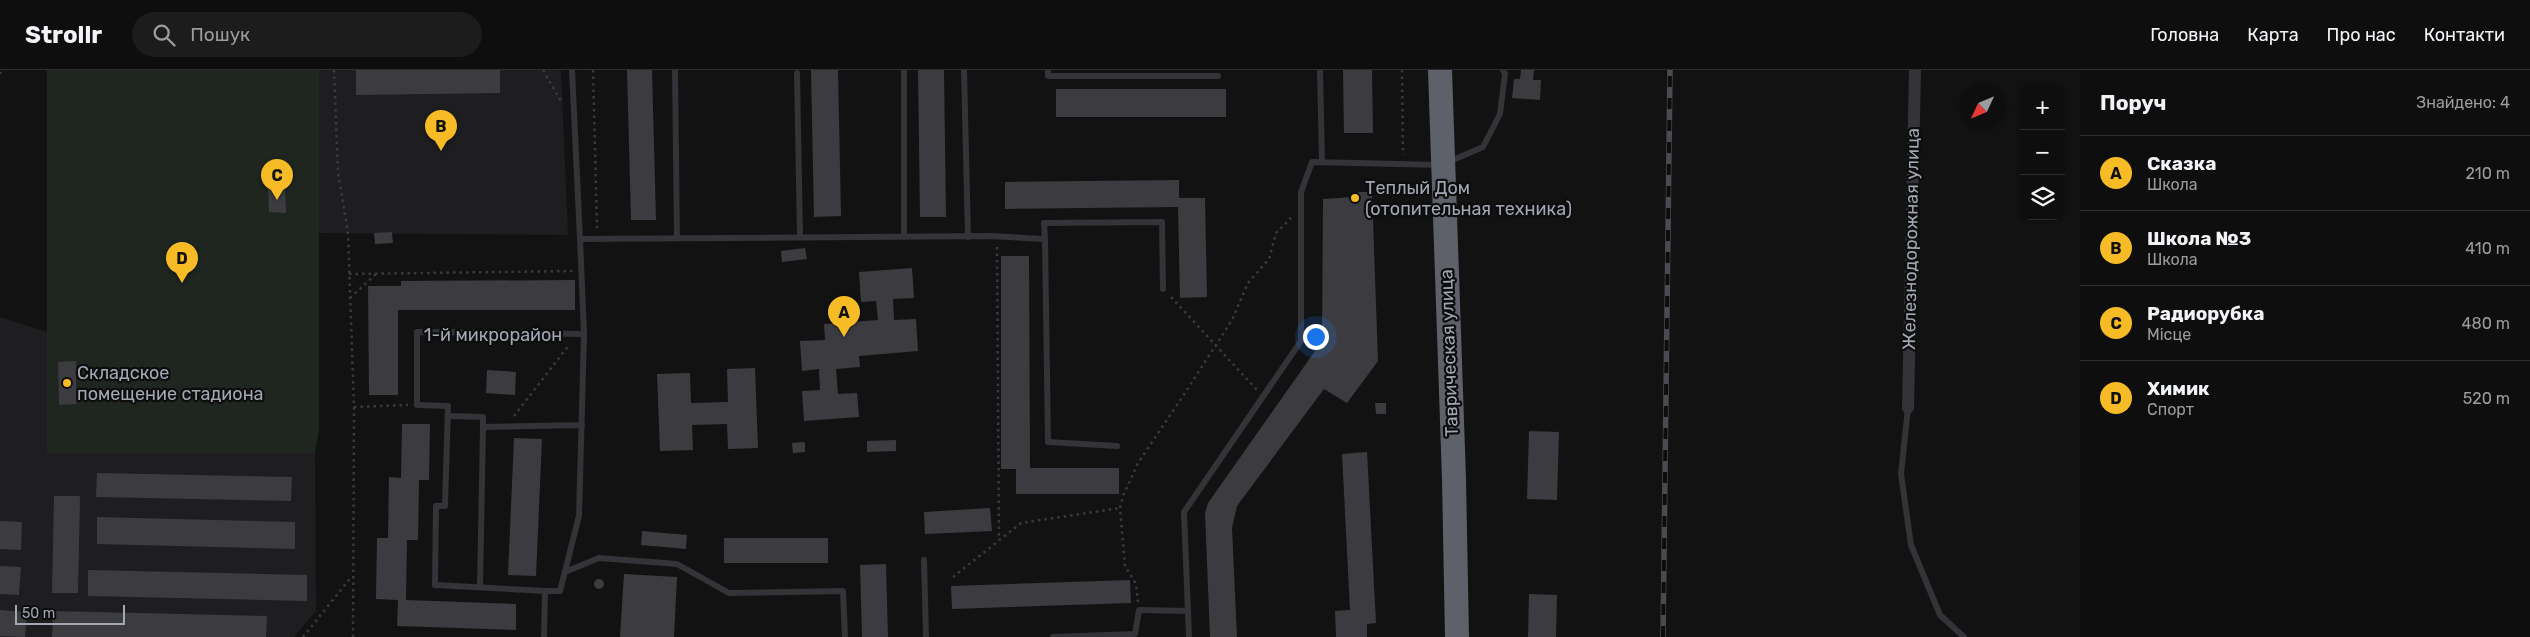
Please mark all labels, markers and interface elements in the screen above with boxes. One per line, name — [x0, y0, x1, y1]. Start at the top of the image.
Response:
search box — [132, 12, 482, 57]
text: Strollr — [25, 21, 102, 49]
icon: search — [150, 21, 178, 49]
text: Пошук — [190, 23, 250, 46]
text: Головна — [2150, 24, 2219, 46]
text: Карта — [2247, 24, 2299, 46]
text: Про нас — [2327, 24, 2396, 46]
text: Контакти — [2424, 24, 2505, 46]
north arrow — [1960, 85, 2005, 130]
map controls — [2020, 85, 2065, 220]
button: + — [2020, 85, 2065, 130]
text: Поруч — [2100, 90, 2166, 115]
text: Знайдено: 4 — [2416, 93, 2510, 112]
pin: B — [425, 110, 457, 151]
street label: Железнодорожная улица — [1898, 128, 1924, 350]
button: − — [2020, 130, 2065, 175]
text: Сказка — [2147, 152, 2216, 175]
pin: C — [261, 159, 293, 200]
text: A — [2110, 164, 2122, 183]
text: 210 m — [2465, 164, 2510, 183]
button: layers — [2020, 175, 2065, 220]
text: Школа — [2147, 175, 2198, 194]
place label: Теплый Дом (отопительная техника) — [1365, 177, 1572, 220]
marker: Теплый Дом (отопительная техника) — [1349, 192, 1361, 204]
text: Школа №3 — [2147, 227, 2251, 250]
text: B — [2110, 239, 2122, 258]
text: 410 m — [2465, 239, 2510, 258]
pin: D — [166, 242, 198, 283]
text: Школа — [2147, 250, 2198, 269]
street label: Таврическая улица — [1435, 269, 1463, 437]
pin: A — [828, 296, 860, 337]
text: Радиорубка — [2147, 302, 2265, 325]
text: C — [2110, 314, 2122, 333]
text: 480 m — [2462, 314, 2510, 333]
street label: 1-й микрорайон — [424, 324, 562, 346]
your location — [1303, 324, 1329, 350]
text: Місце — [2147, 325, 2191, 344]
place label: Складское помещение стадиона — [77, 362, 264, 405]
marker: Складское помещение стадиона — [61, 377, 73, 389]
text: Химик — [2147, 377, 2210, 400]
text: D — [2110, 389, 2122, 408]
text: 520 m — [2463, 389, 2510, 408]
text: Спорт — [2147, 400, 2194, 419]
scale bar — [15, 602, 125, 625]
text: 50 m — [22, 605, 55, 622]

